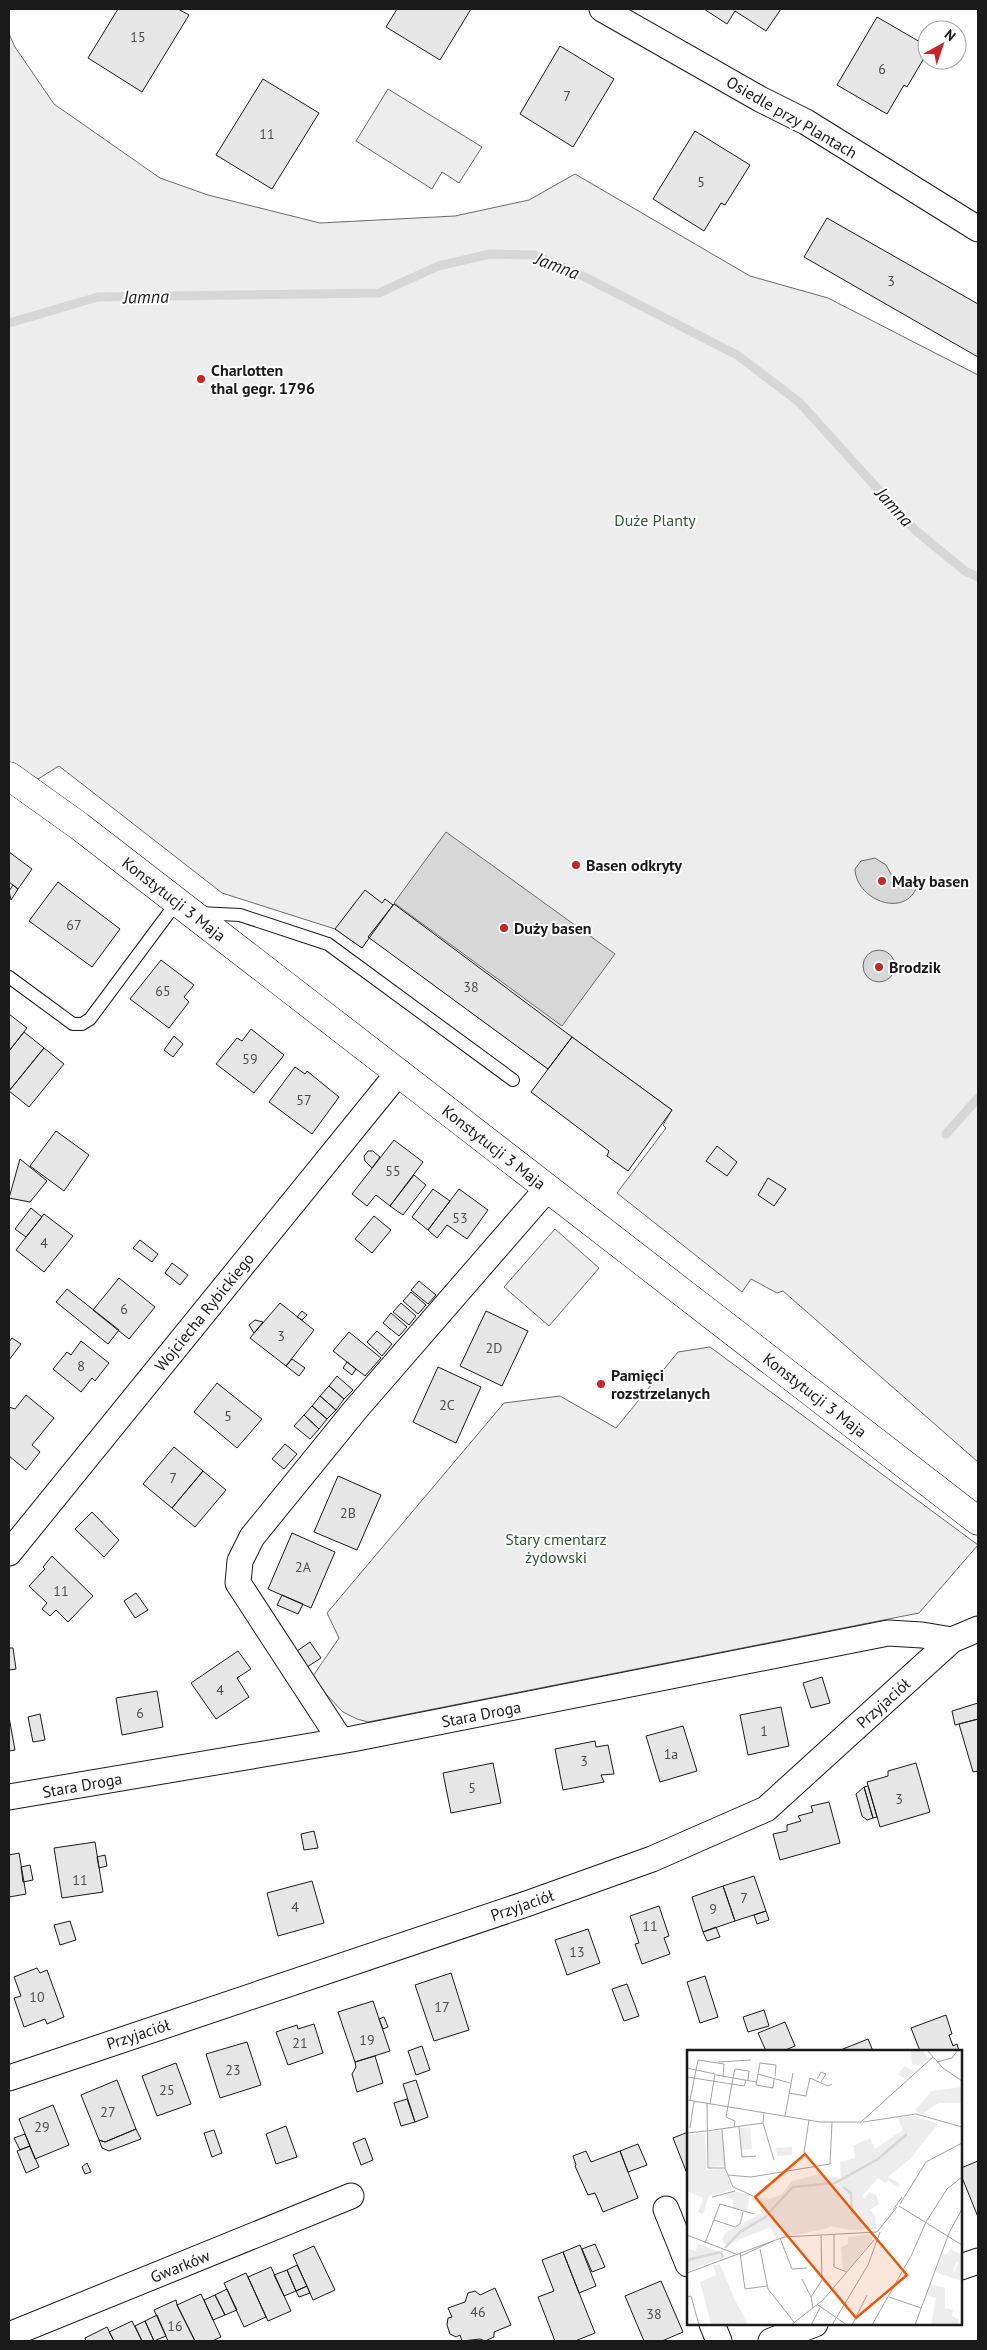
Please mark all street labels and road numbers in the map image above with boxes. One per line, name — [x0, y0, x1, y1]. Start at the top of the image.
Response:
street label: Osiedle przy Plantach — [723, 71, 861, 163]
street label: Konstytucji 3 Maja — [118, 852, 230, 946]
street label: Konstytucji 3 Maja — [438, 1100, 550, 1194]
street label: Wojciecha Rybickiego — [150, 1249, 258, 1375]
street label: Konstytucji 3 Maja — [759, 1348, 871, 1442]
street label: Przyjaciół — [852, 1674, 914, 1732]
street label: Stara Droga — [440, 1697, 522, 1731]
street label: Stara Droga — [41, 1768, 123, 1802]
street label: Przyjaciół — [488, 1885, 556, 1925]
street label: Przyjaciół — [104, 2014, 172, 2054]
street label: Gwarków — [147, 2245, 213, 2287]

